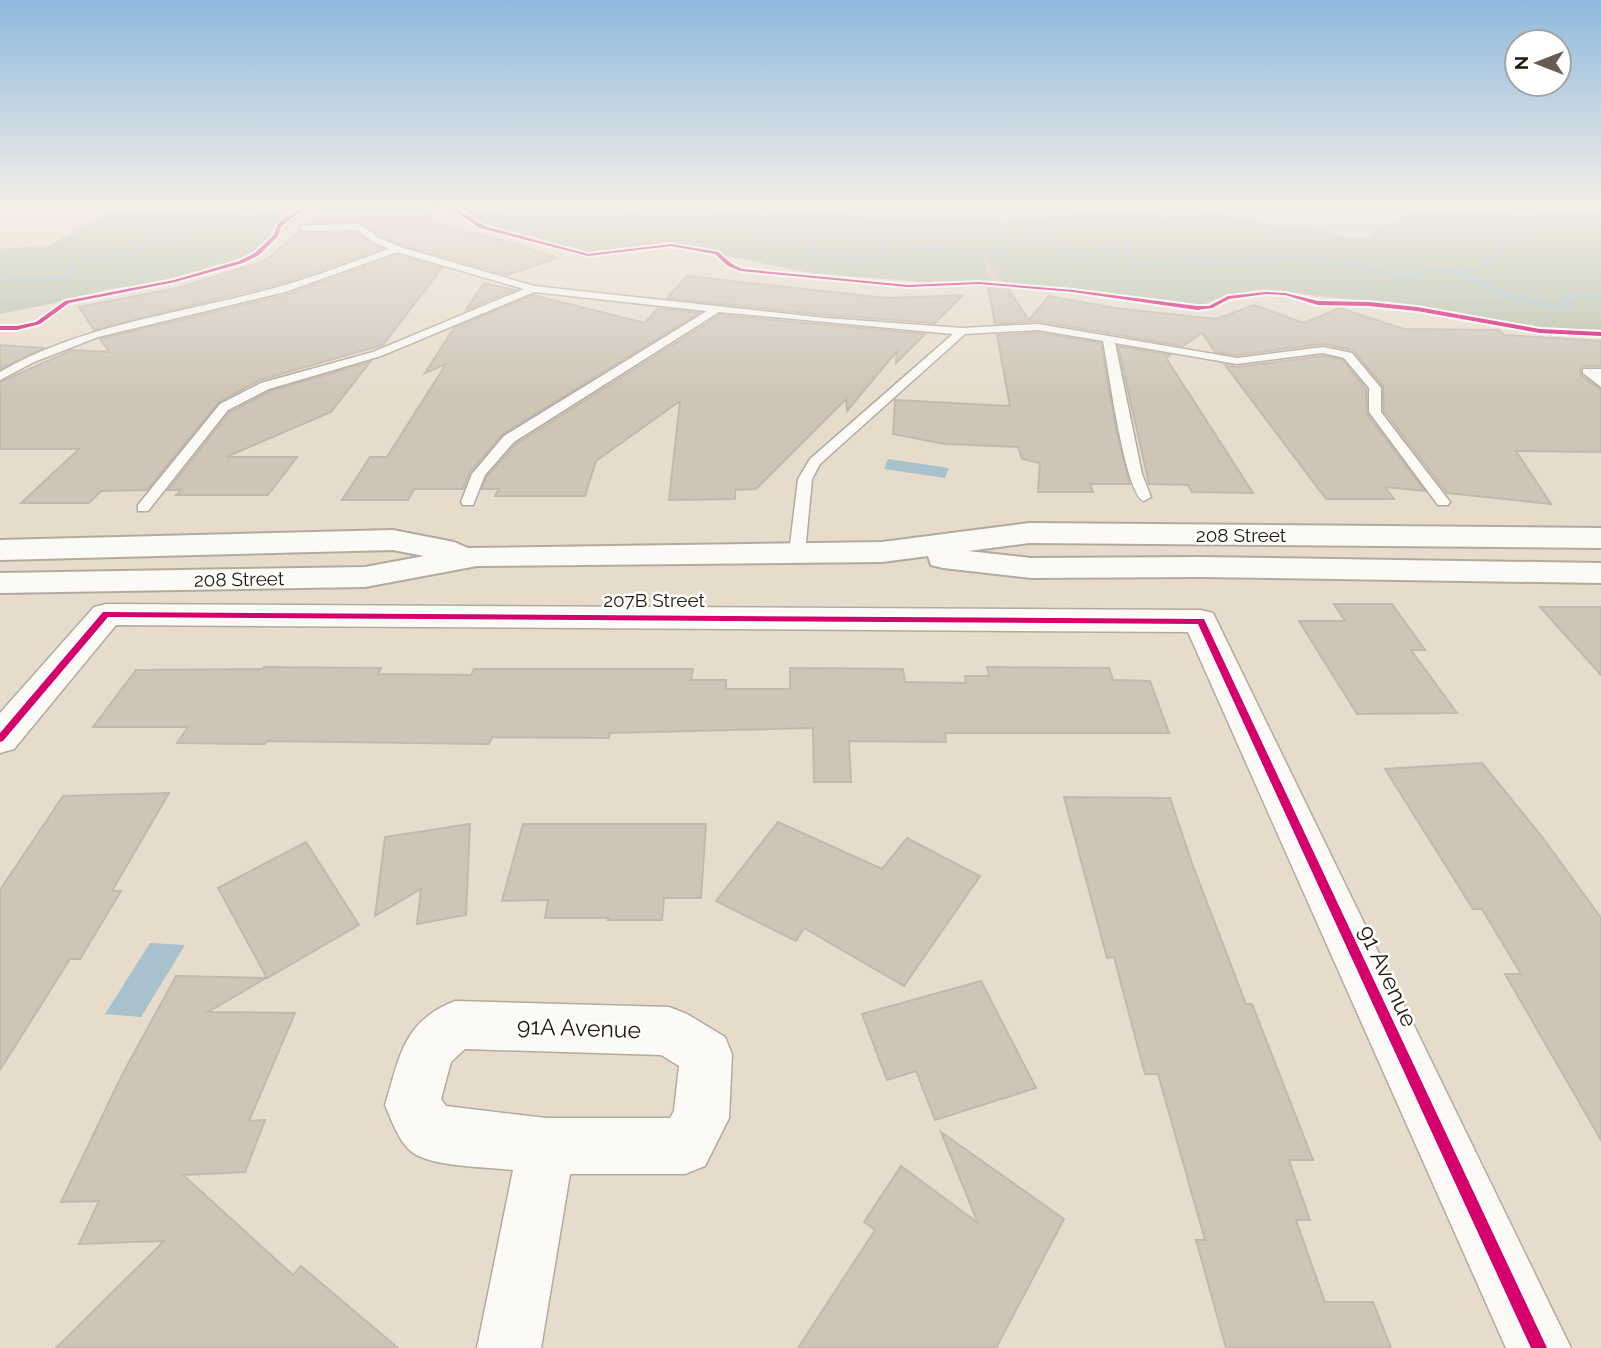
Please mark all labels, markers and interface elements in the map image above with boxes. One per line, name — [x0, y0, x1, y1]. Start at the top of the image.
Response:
north arrow — [1503, 28, 1573, 98]
text: N — [1510, 56, 1532, 70]
street label: 208 Street — [1196, 524, 1287, 546]
street label: 208 Street — [194, 567, 285, 591]
street label: 207B Street — [603, 589, 705, 611]
street label: 91 Avenue — [1353, 921, 1424, 1031]
street label: 91A Avenue — [517, 1012, 641, 1043]

